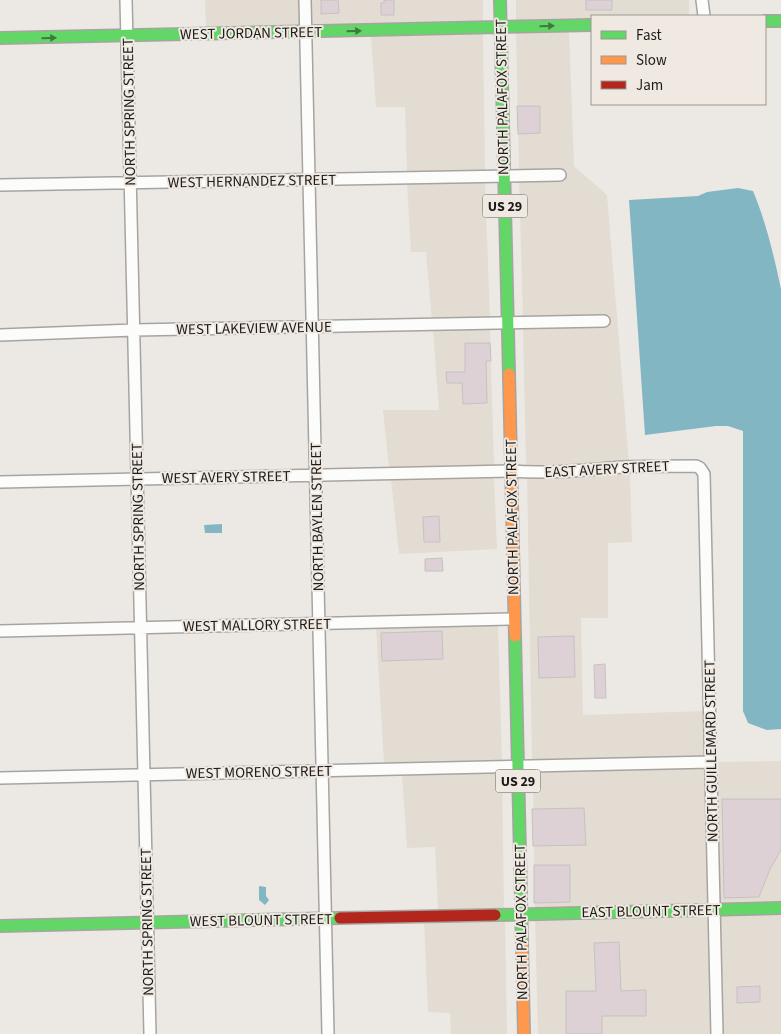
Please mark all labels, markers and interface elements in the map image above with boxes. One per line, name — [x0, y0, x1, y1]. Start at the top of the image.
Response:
legend — [591, 15, 766, 105]
street label: NORTH PALAFOX STREET — [491, 19, 514, 175]
street label: WEST JORDAN STREET — [180, 22, 322, 45]
one-way arrow — [539, 22, 555, 30]
text: Fast — [636, 25, 662, 46]
one-way arrow — [347, 26, 363, 34]
one-way arrow — [41, 33, 57, 41]
street label: NORTH SPRING STREET — [118, 38, 141, 186]
text: Slow — [636, 50, 667, 71]
text: Jam — [636, 75, 663, 96]
street label: WEST HERNANDEZ STREET — [168, 170, 336, 193]
road number: US 29 — [482, 195, 528, 218]
street label: WEST LAKEVIEW AVENUE — [176, 317, 332, 340]
street label: NORTH PALAFOX STREET — [501, 439, 524, 595]
street label: NORTH BAYLEN STREET — [306, 442, 329, 592]
street label: NORTH SPRING STREET — [127, 443, 150, 591]
street label: EAST AVERY STREET — [544, 456, 670, 483]
street label: WEST AVERY STREET — [161, 466, 291, 489]
street label: WEST MALLORY STREET — [183, 614, 331, 637]
street label: NORTH GUILLEMARD STREET — [699, 660, 724, 842]
street label: WEST MORENO STREET — [186, 761, 332, 784]
road number: US 29 — [496, 769, 540, 792]
street label: NORTH PALAFOX STREET — [510, 844, 533, 1000]
street label: NORTH SPRING STREET — [136, 848, 159, 996]
street label: EAST BLOUNT STREET — [581, 900, 721, 923]
street label: WEST BLOUNT STREET — [189, 909, 333, 932]

